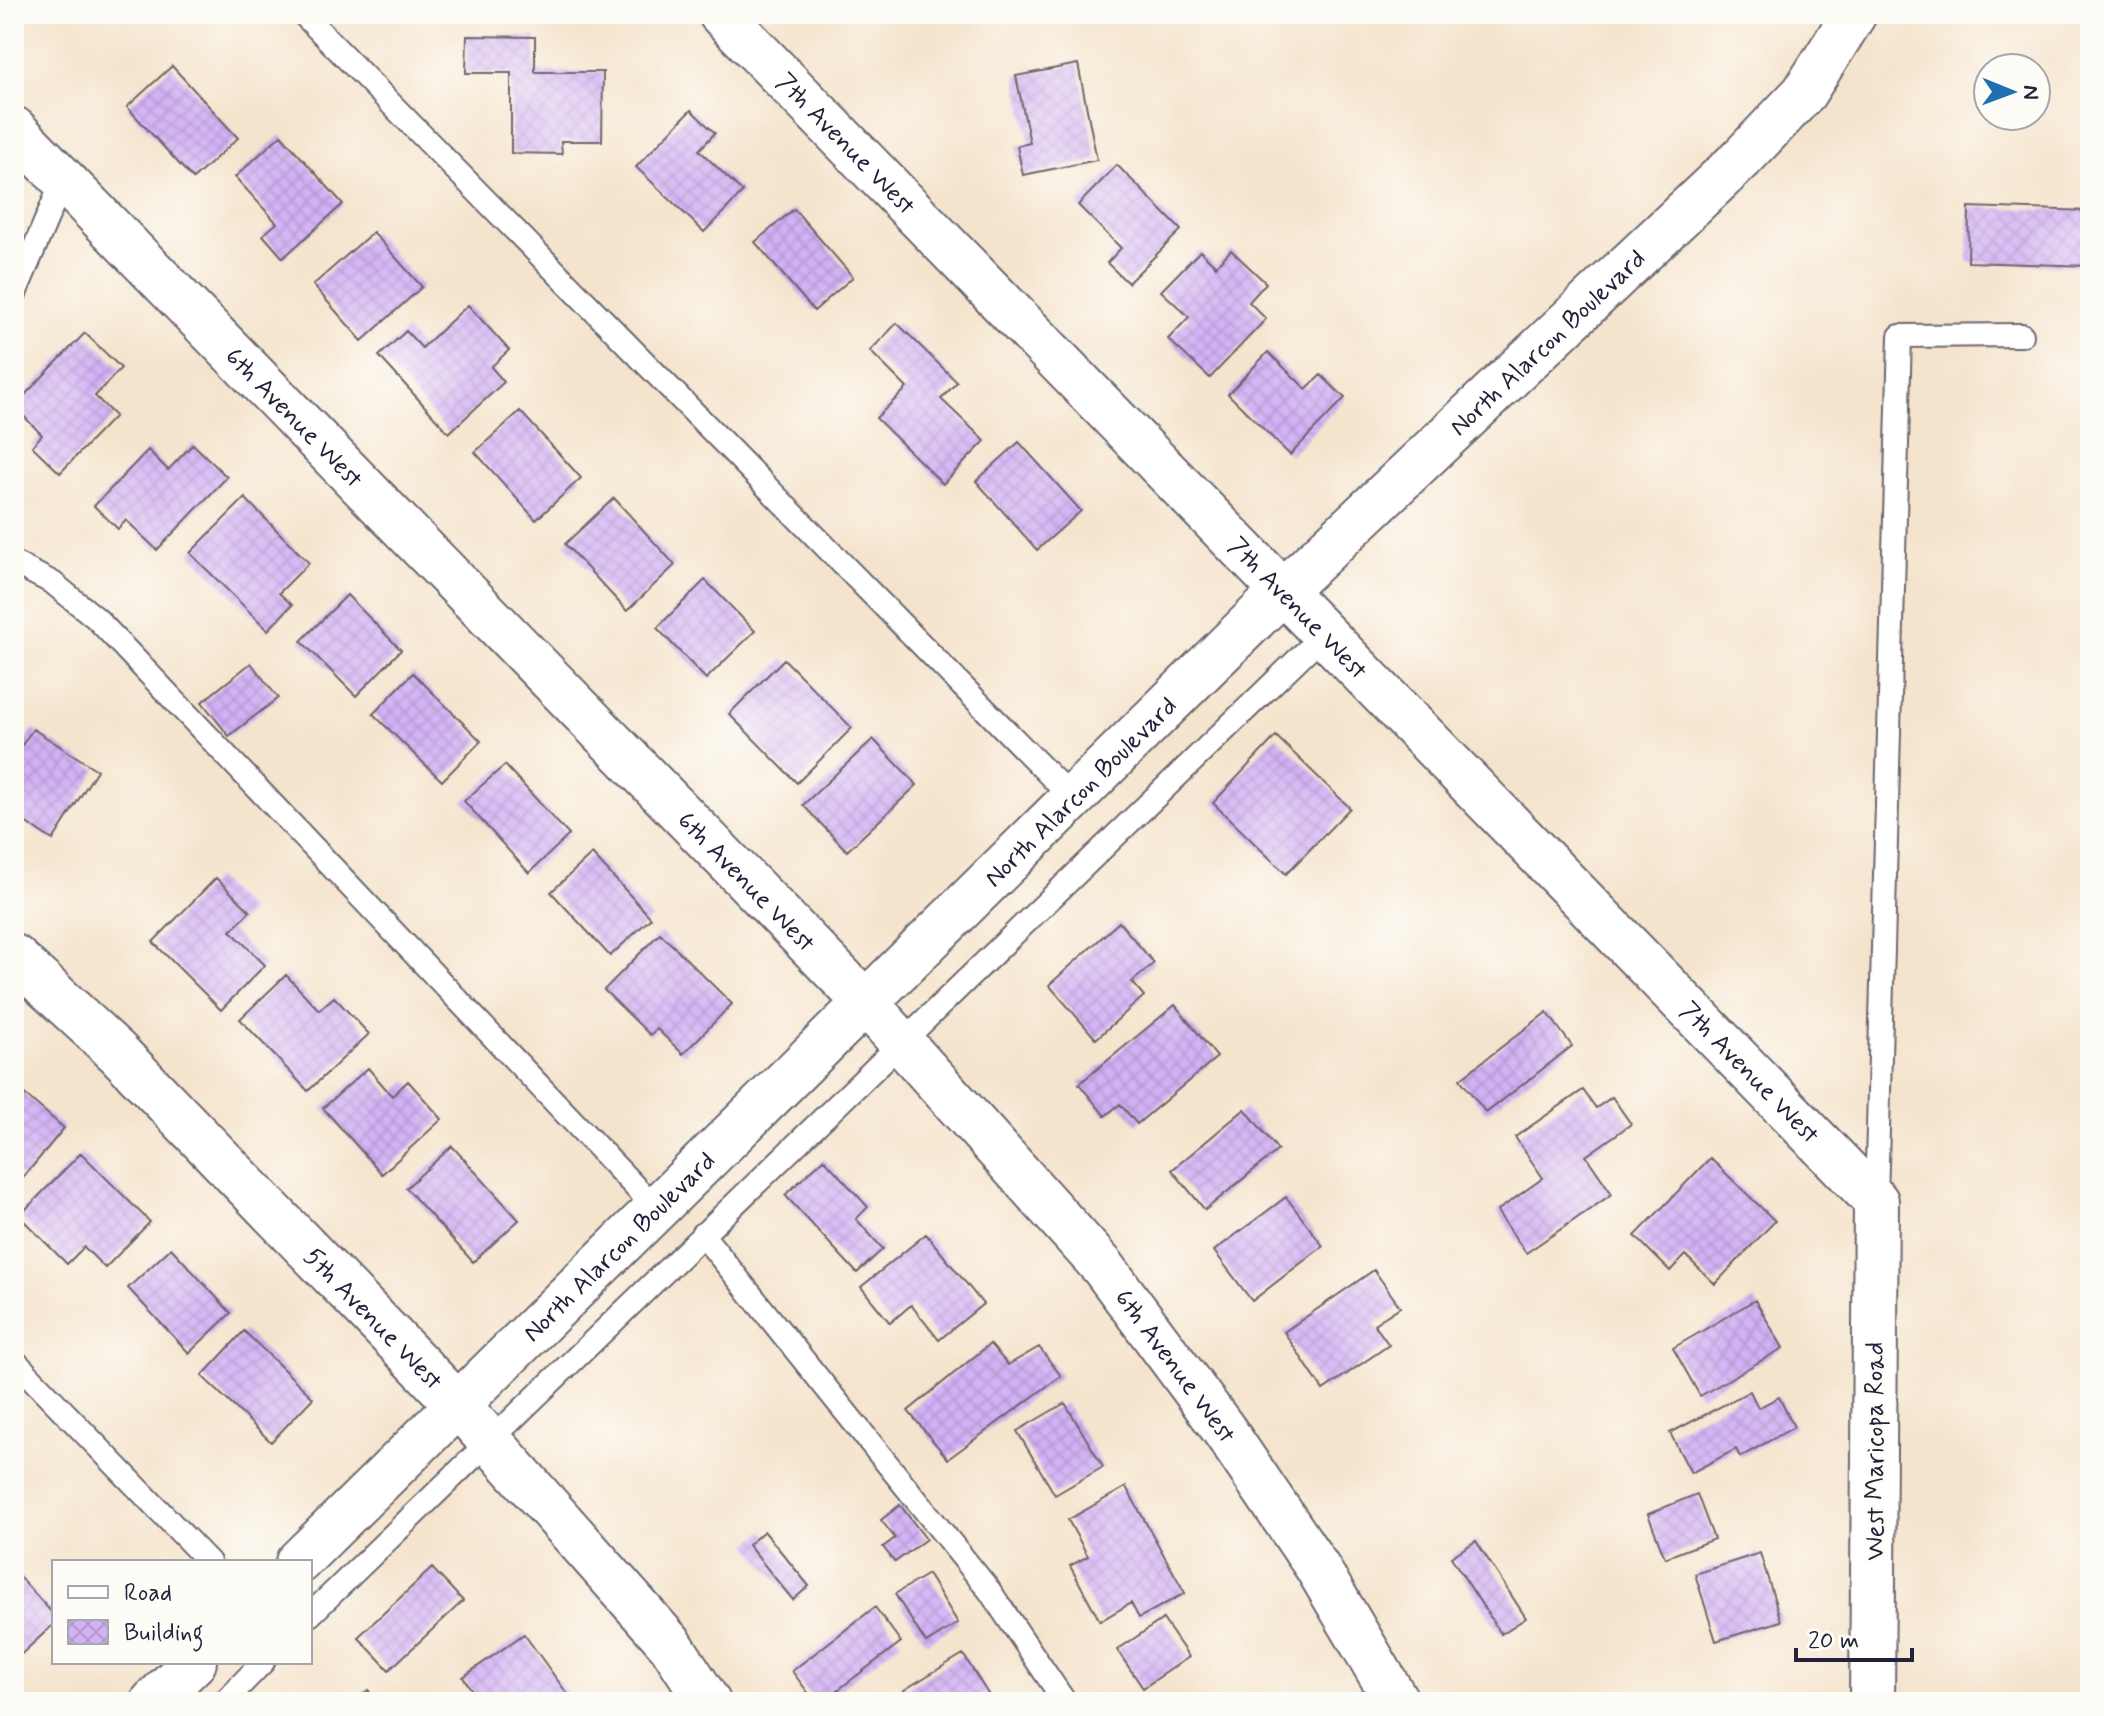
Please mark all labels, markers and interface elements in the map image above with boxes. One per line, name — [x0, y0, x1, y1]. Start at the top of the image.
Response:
north arrow — [1972, 52, 2052, 132]
street label: 7th Avenue West — [768, 66, 922, 223]
text: N — [2016, 85, 2044, 100]
street label: North Alarcon Boulevard — [1443, 243, 1654, 444]
street label: 6th Avenue West — [217, 340, 370, 496]
street label: 7th Avenue West — [1220, 530, 1374, 688]
street label: North Alarcon Boulevard — [978, 690, 1185, 895]
street label: 6th Avenue West — [669, 804, 822, 960]
street label: 7th Avenue West — [1672, 995, 1826, 1152]
street label: North Alarcon Boulevard — [516, 1145, 724, 1350]
street label: 5th Avenue West — [296, 1241, 450, 1398]
street label: 6th Avenue West — [1106, 1283, 1243, 1450]
street label: West Maricopa Road — [1859, 1342, 1893, 1560]
legend — [52, 1560, 312, 1664]
text: Road — [124, 1578, 172, 1609]
scale bar — [1796, 1612, 1912, 1662]
text: Building — [124, 1618, 204, 1652]
text: 20 m — [1808, 1626, 1859, 1657]

